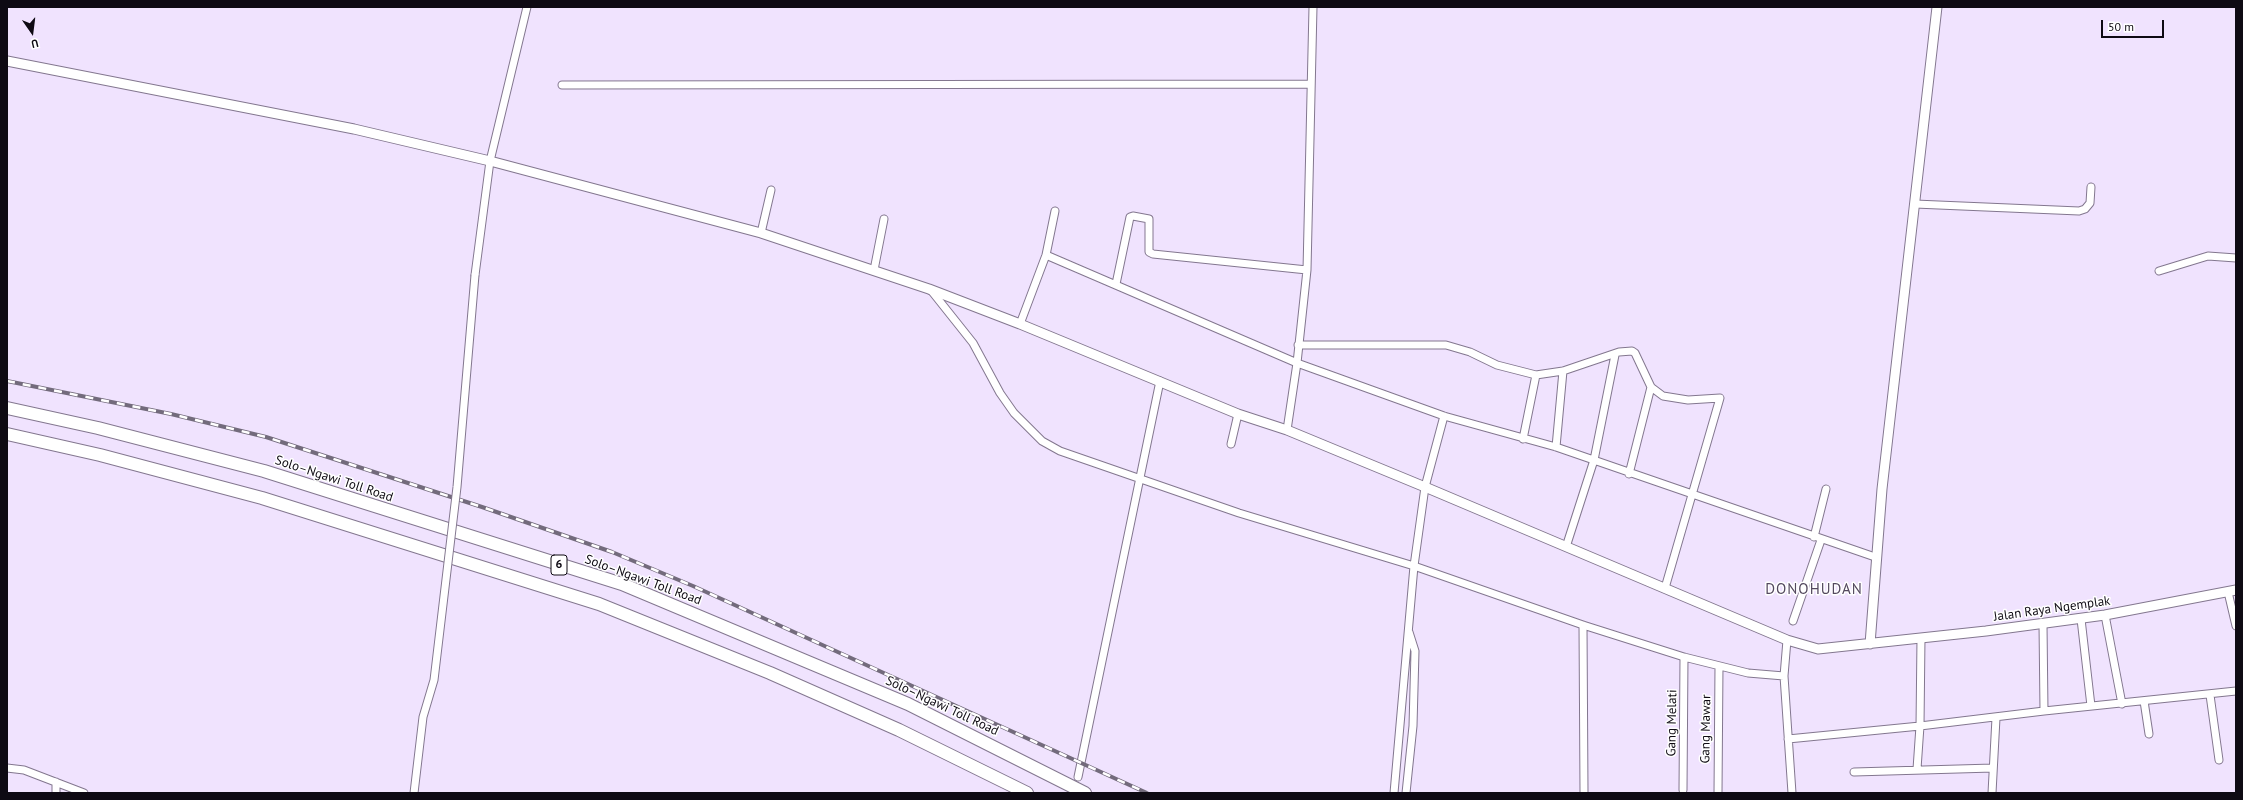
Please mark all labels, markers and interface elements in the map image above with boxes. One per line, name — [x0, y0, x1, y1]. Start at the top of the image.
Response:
north arrow — [12, 12, 52, 52]
scale bar — [2103, 12, 2166, 38]
text: 50 m — [2108, 19, 2134, 34]
text: U — [30, 36, 40, 51]
street label: Solo–Ngawi Toll Road — [273, 453, 395, 505]
street label: Solo–Ngawi Toll Road — [583, 552, 703, 608]
road number: 6 — [551, 555, 567, 575]
district label: DONOHUDAN — [1765, 581, 1863, 599]
street label: Jalan Raya Ngemplak — [1993, 593, 2111, 625]
street label: Solo–Ngawi Toll Road — [883, 673, 1001, 739]
street label: Gang Melati — [1664, 689, 1680, 757]
street label: Gang Mawar — [1698, 694, 1714, 764]

